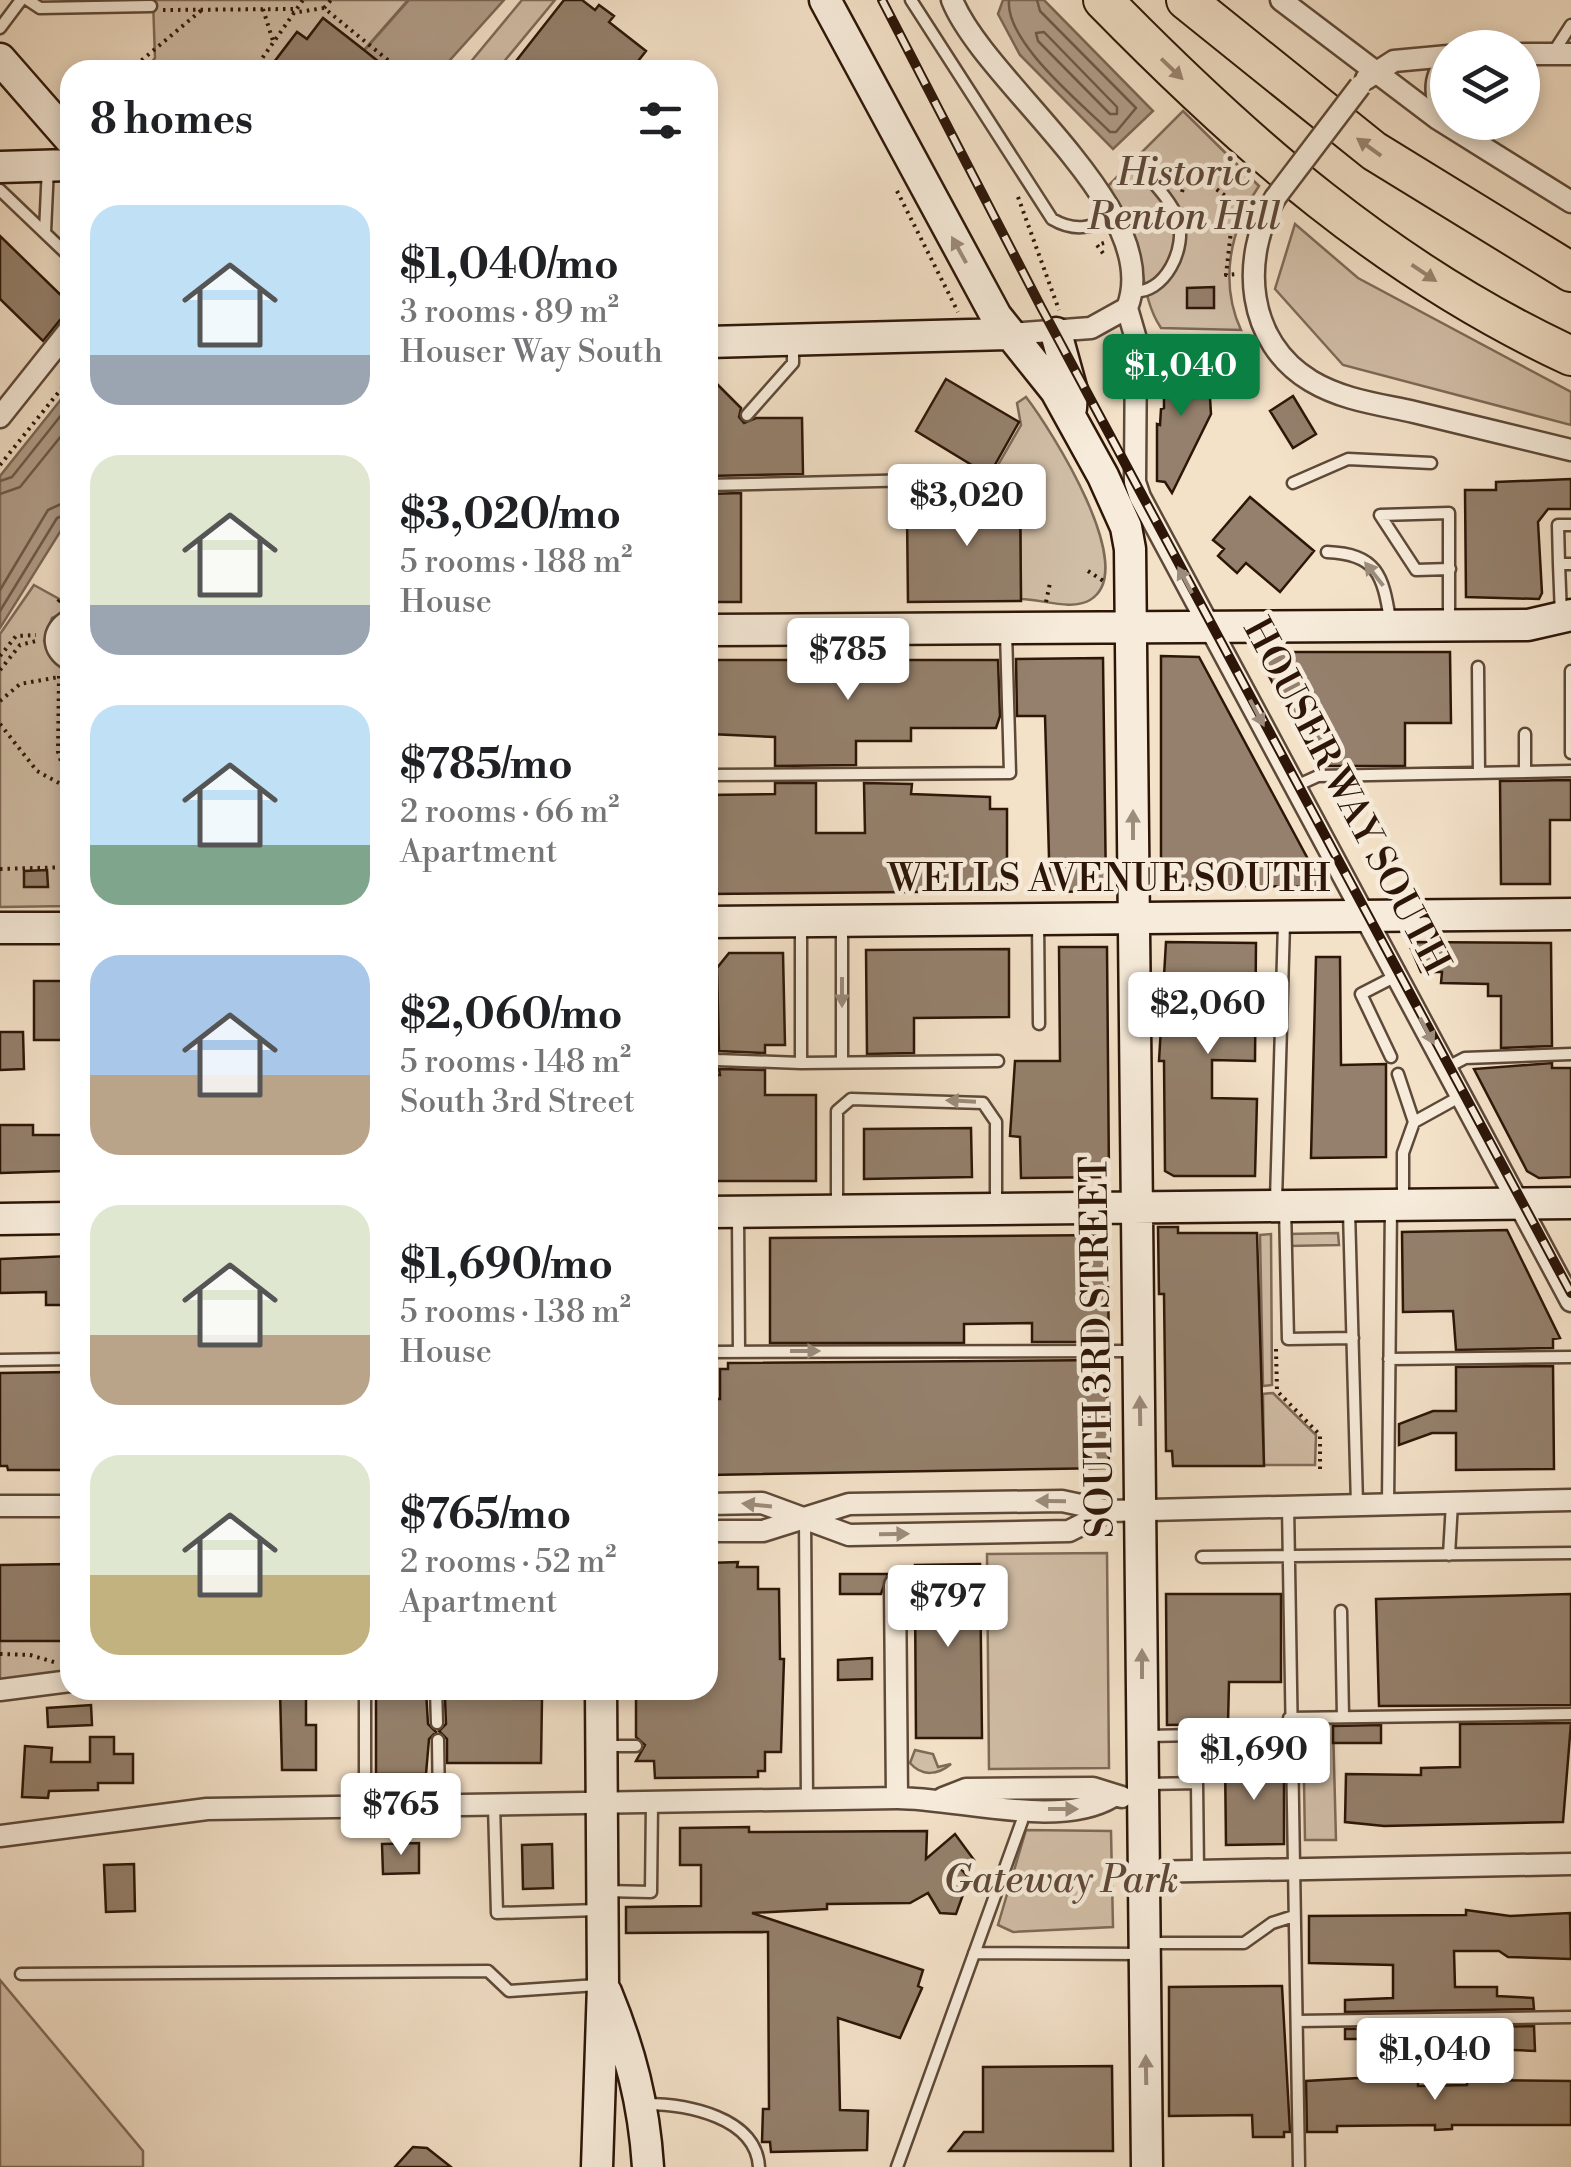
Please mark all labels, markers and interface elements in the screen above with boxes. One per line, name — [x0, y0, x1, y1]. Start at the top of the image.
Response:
map controls — [1430, 30, 1540, 140]
button: layers — [1430, 30, 1540, 140]
one-way arrow — [1160, 56, 1184, 80]
icon: filters — [633, 93, 688, 148]
text: 8 homes — [90, 94, 253, 147]
one-way arrow — [1356, 138, 1382, 158]
park label: Historic Renton Hill — [1086, 150, 1281, 241]
one-way arrow — [951, 236, 968, 265]
text: $1,040/mo — [400, 239, 619, 292]
icon: home — [170, 245, 290, 365]
one-way arrow — [1410, 263, 1437, 281]
text: 3 rooms · 89 m² — [400, 292, 619, 332]
text: Houser Way South — [400, 332, 663, 372]
pin: $1,040 — [1100, 334, 1262, 419]
text: $1,040 — [1125, 346, 1237, 386]
pin: $3,020 — [886, 464, 1048, 549]
text: $3,020 — [910, 476, 1024, 516]
text: $3,020/mo — [400, 489, 621, 542]
icon: home — [170, 495, 290, 615]
text: 5 rooms · 188 m² — [400, 542, 632, 582]
one-way arrow — [1364, 561, 1385, 587]
one-way arrow — [1177, 565, 1194, 594]
text: House — [400, 582, 492, 622]
street label: HOUSER WAY SOUTH — [1232, 610, 1460, 982]
pin: $785 — [789, 618, 907, 703]
text: $785 — [809, 630, 887, 670]
one-way arrow — [1248, 699, 1265, 728]
text: $785/mo — [400, 739, 573, 792]
icon: home — [170, 745, 290, 865]
text: 2 rooms · 66 m² — [400, 792, 619, 832]
one-way arrow — [1125, 808, 1141, 840]
text: Apartment — [400, 832, 557, 872]
street label: WELLS AVENUE SOUTH — [886, 856, 1331, 903]
pin: $2,060 — [1127, 972, 1289, 1057]
one-way arrow — [834, 976, 850, 1008]
text: $2,060 — [1150, 984, 1266, 1024]
text: $2,060/mo — [400, 989, 623, 1042]
icon: home — [170, 995, 290, 1115]
one-way arrow — [1418, 1016, 1435, 1045]
text: 5 rooms · 148 m² — [400, 1042, 631, 1082]
text: South 3rd Street — [400, 1082, 635, 1122]
one-way arrow — [944, 1093, 976, 1109]
street label: SOUTH 3RD STREET — [1071, 1155, 1125, 1539]
text: $1,690/mo — [400, 1239, 613, 1292]
icon: home — [170, 1245, 290, 1365]
text: 5 rooms · 138 m² — [400, 1292, 631, 1332]
text: House — [400, 1332, 492, 1372]
one-way arrow — [789, 1343, 821, 1359]
one-way arrow — [1131, 1395, 1147, 1427]
text: $765/mo — [400, 1489, 571, 1542]
one-way arrow — [1035, 1493, 1067, 1509]
icon: home — [170, 1495, 290, 1615]
one-way arrow — [741, 1497, 772, 1513]
one-way arrow — [879, 1525, 911, 1541]
text: 2 rooms · 52 m² — [400, 1542, 616, 1582]
pin: $797 — [889, 1565, 1007, 1650]
text: $797 — [910, 1577, 986, 1617]
text: Apartment — [400, 1582, 557, 1622]
one-way arrow — [1133, 1648, 1149, 1680]
pin: $1,690 — [1173, 1718, 1335, 1803]
text: $1,690 — [1200, 1730, 1308, 1770]
pin: $765 — [342, 1773, 460, 1858]
text: $765 — [363, 1785, 439, 1825]
one-way arrow — [1048, 1801, 1080, 1817]
park label: Gateway Park — [943, 1857, 1179, 1904]
pin: $1,040 — [1354, 2018, 1516, 2103]
text: $1,040 — [1379, 2030, 1491, 2070]
one-way arrow — [1137, 2053, 1153, 2085]

